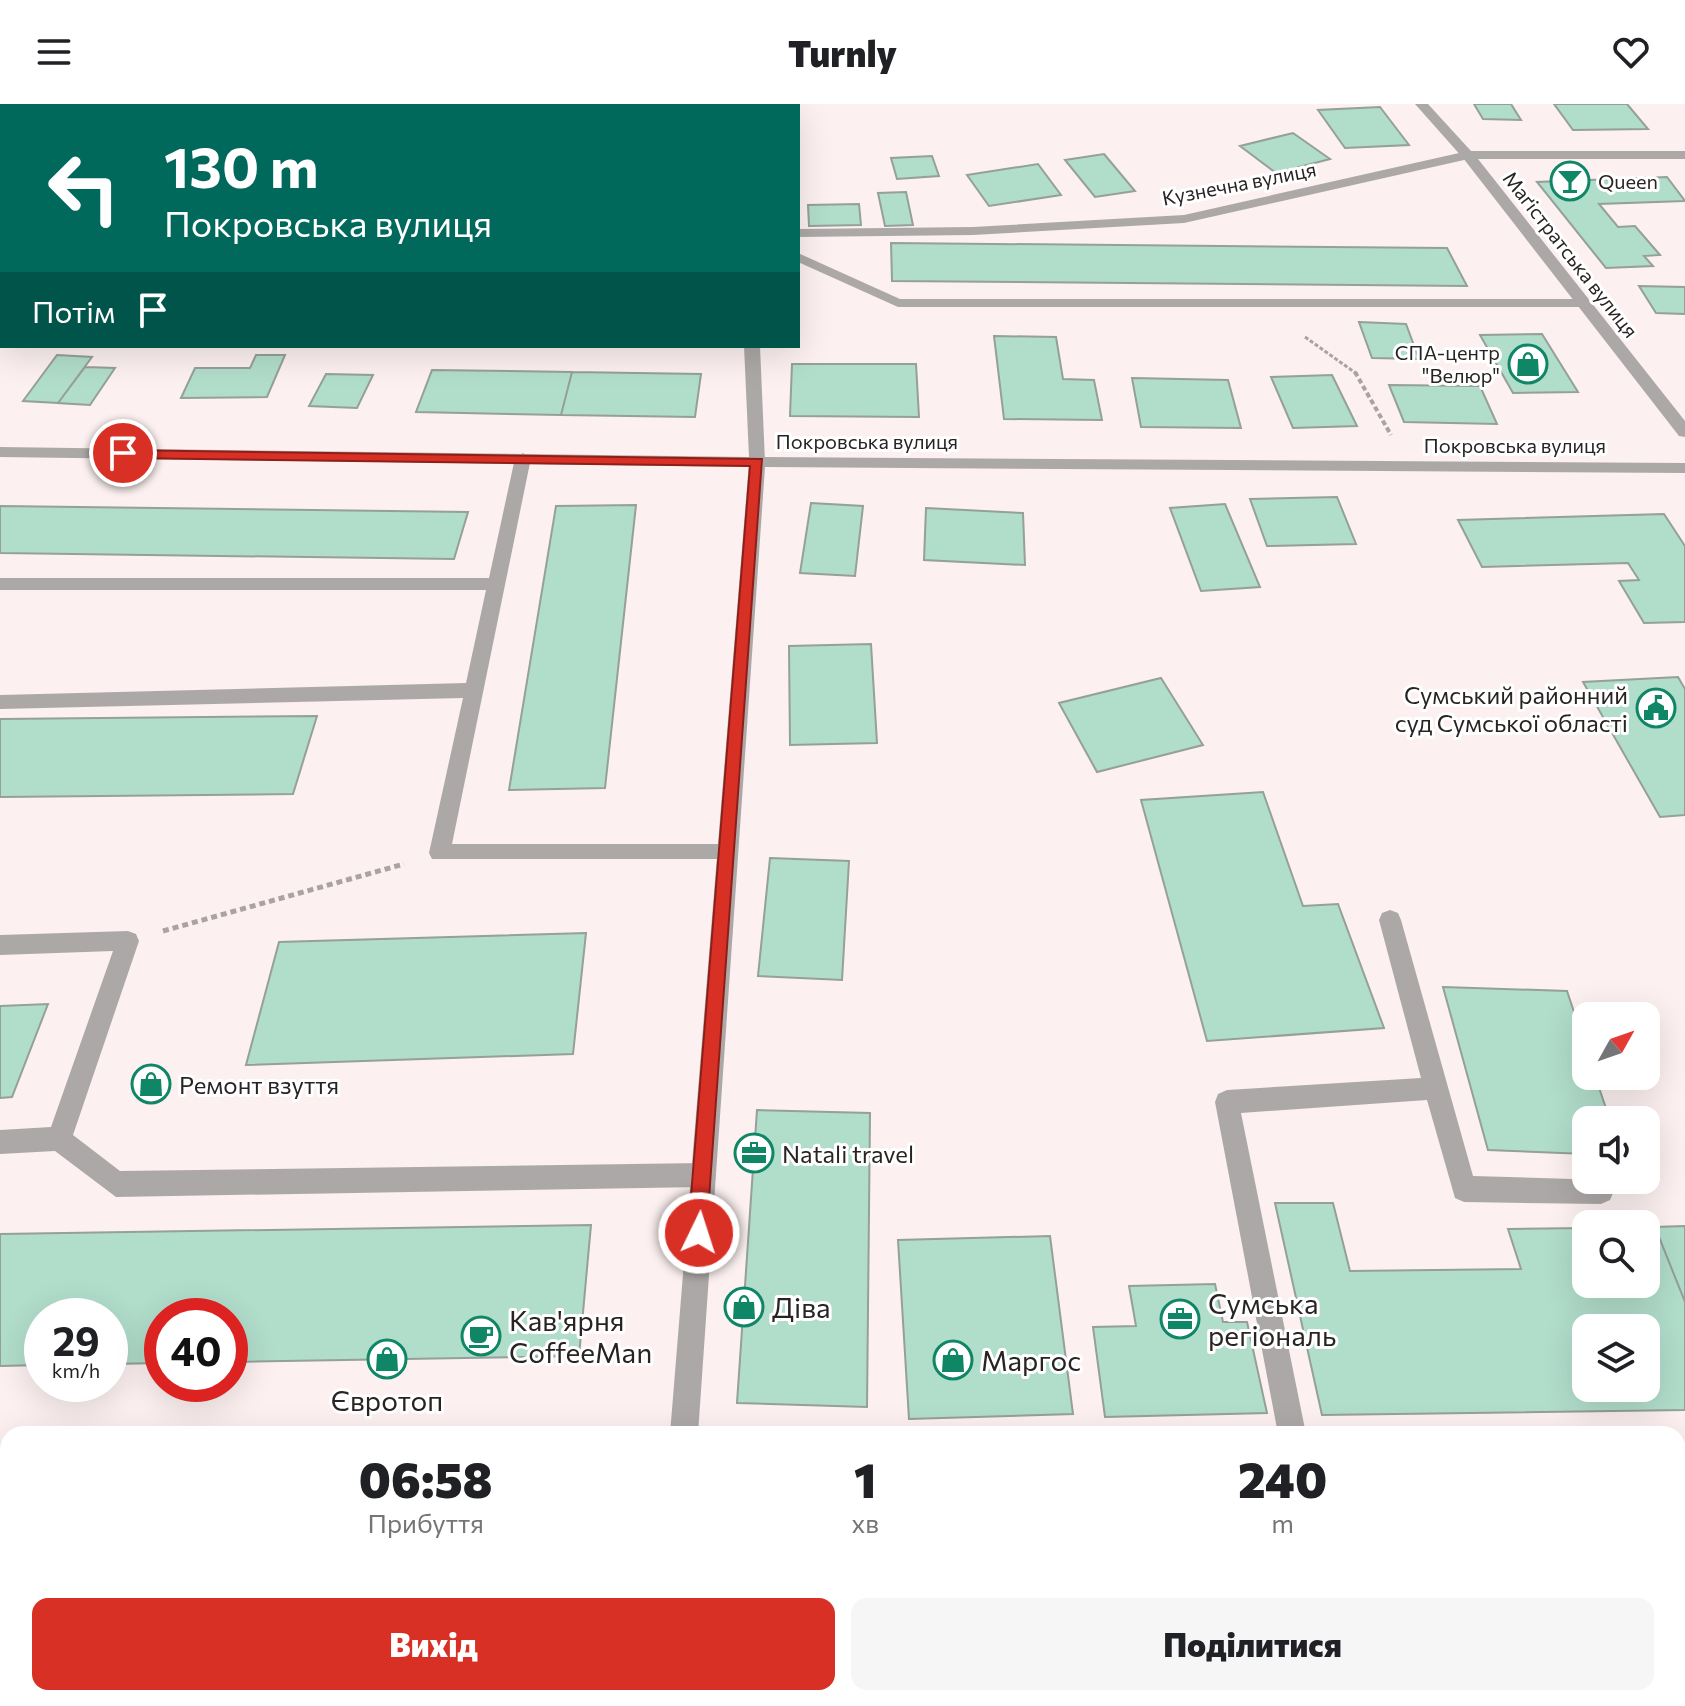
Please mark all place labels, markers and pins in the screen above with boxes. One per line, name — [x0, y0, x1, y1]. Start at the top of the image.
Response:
bar icon: Queen — [1549, 160, 1591, 202]
place label: Queen — [1598, 169, 1658, 193]
place label: СПА-центр "Велюр" — [1395, 340, 1500, 387]
shop icon: СПА-центр "Велюр" — [1507, 343, 1549, 385]
pin — [89, 419, 157, 487]
place label: Сумський районний суд Сумської області — [1395, 680, 1628, 737]
public building icon: Сумський районний суд Сумської області — [1635, 687, 1677, 729]
shop icon: Ремонт взуття — [130, 1063, 172, 1105]
place label: Ремонт взуття — [179, 1070, 339, 1099]
office icon: Natali travel — [733, 1132, 775, 1174]
place label: Natali travel — [782, 1139, 914, 1168]
shop icon: Діва — [723, 1286, 765, 1328]
place label: Сумська регіональ — [1208, 1286, 1336, 1352]
place label: Діва — [772, 1290, 831, 1324]
office icon: Сумська регіональ — [1159, 1298, 1201, 1340]
place label: Кав'ярня CoffeeMan — [509, 1303, 652, 1369]
cafe icon: Кав'ярня CoffeeMan — [460, 1315, 502, 1357]
shop icon: Євротоп — [366, 1338, 408, 1380]
shop icon: Маргос — [932, 1339, 974, 1381]
place label: Маргос — [981, 1343, 1081, 1377]
place label: Євротоп — [331, 1383, 443, 1417]

